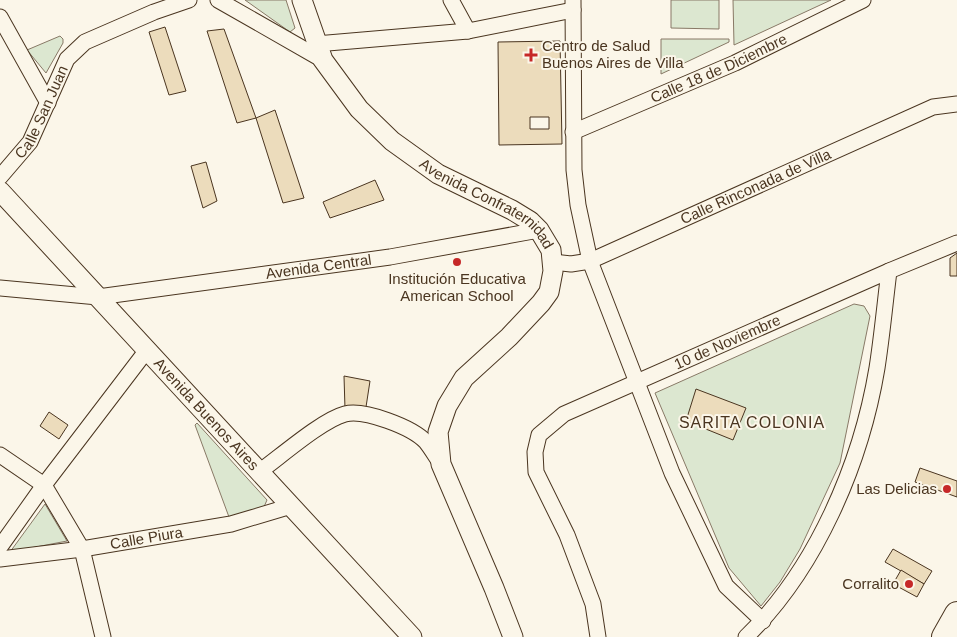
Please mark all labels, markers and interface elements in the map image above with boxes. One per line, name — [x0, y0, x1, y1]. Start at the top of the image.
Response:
street label: Calle 18 de Diciembre — [648, 30, 789, 106]
place label: Centro de Salud Buenos Aires de Villa — [542, 37, 684, 71]
marker: Centro de Salud Buenos Aires de Villa — [524, 48, 538, 62]
street label: Calle San Juan — [11, 63, 71, 162]
street label: Calle Rinconada de Villa — [678, 145, 834, 227]
street label: Avenida Confraternidad — [417, 155, 557, 252]
street label: Avenida Central — [265, 251, 372, 282]
marker: Institución Educativa American School — [451, 256, 463, 268]
place label: Institución Educativa American School — [388, 270, 526, 304]
street label: 10 de Noviembre — [671, 311, 783, 372]
street label: Avenida Buenos Aires — [151, 354, 263, 474]
district label: SARITA COLONIA — [679, 414, 825, 431]
place label: Las Delicias — [856, 480, 937, 497]
marker: Las Delicias — [941, 483, 953, 495]
street label: Calle Piura — [109, 523, 185, 552]
place label: Corralito — [842, 575, 899, 592]
marker: Corralito — [903, 578, 915, 590]

